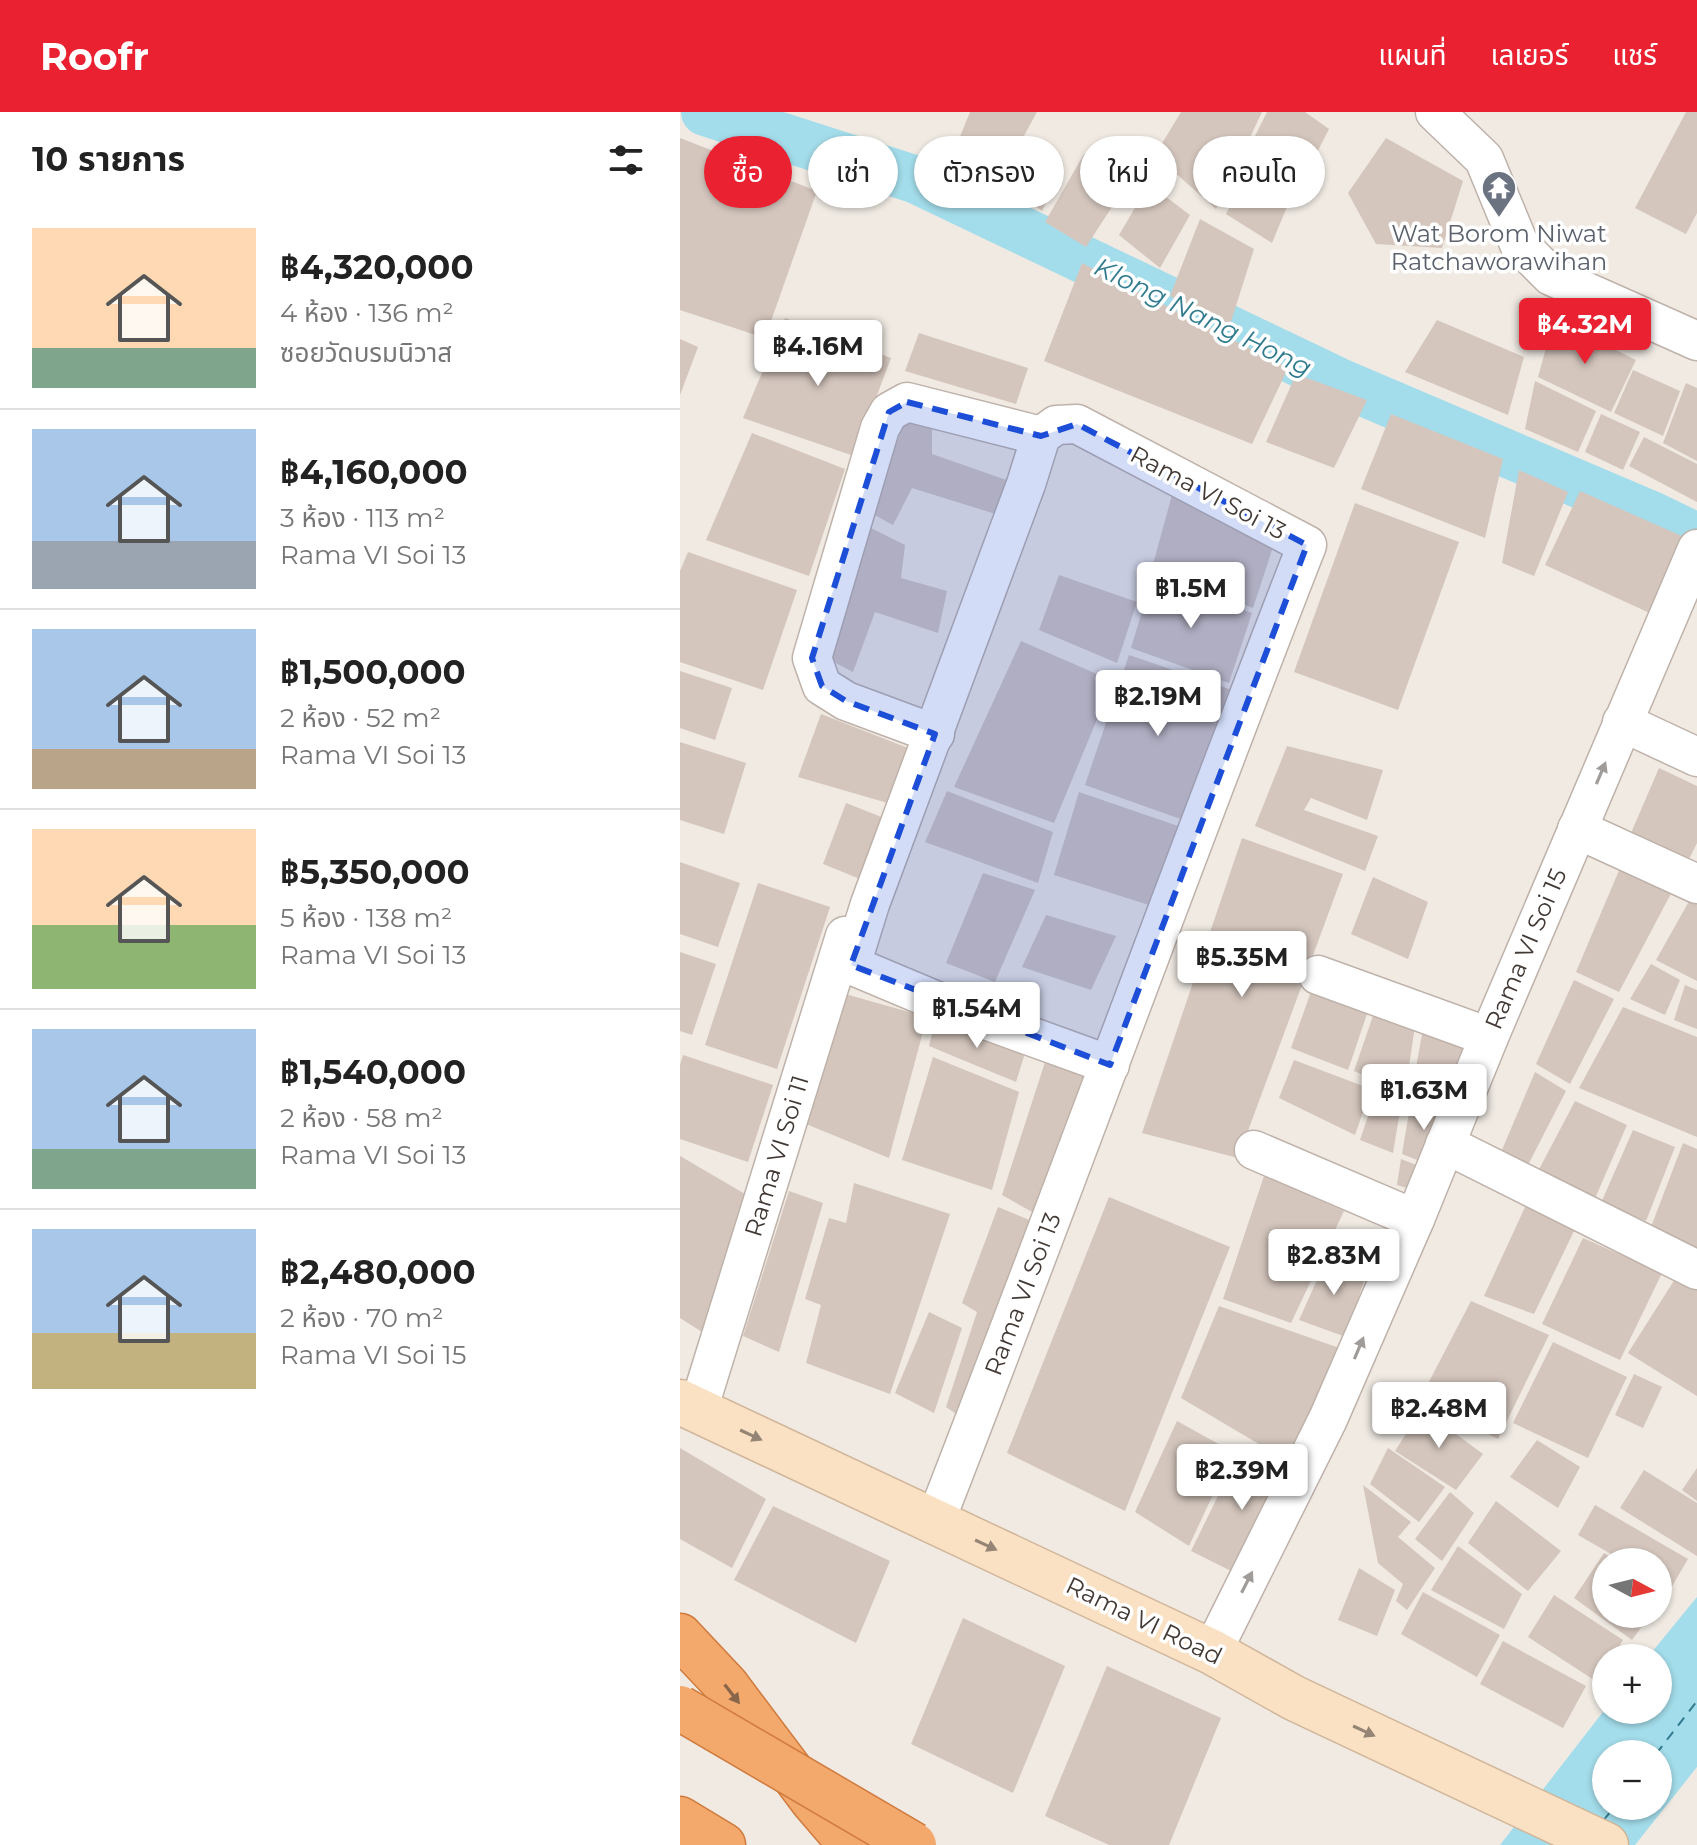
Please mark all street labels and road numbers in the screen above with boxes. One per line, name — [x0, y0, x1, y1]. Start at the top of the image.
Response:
street label: Rama VI Soi 13 — [1126, 439, 1291, 546]
street label: Rama VI Soi 15 — [1479, 864, 1572, 1034]
street label: Rama VI Soi 11 — [738, 1072, 815, 1240]
street label: Rama VI Soi 13 — [978, 1208, 1067, 1379]
street label: Rama VI Road — [1061, 1570, 1227, 1671]

